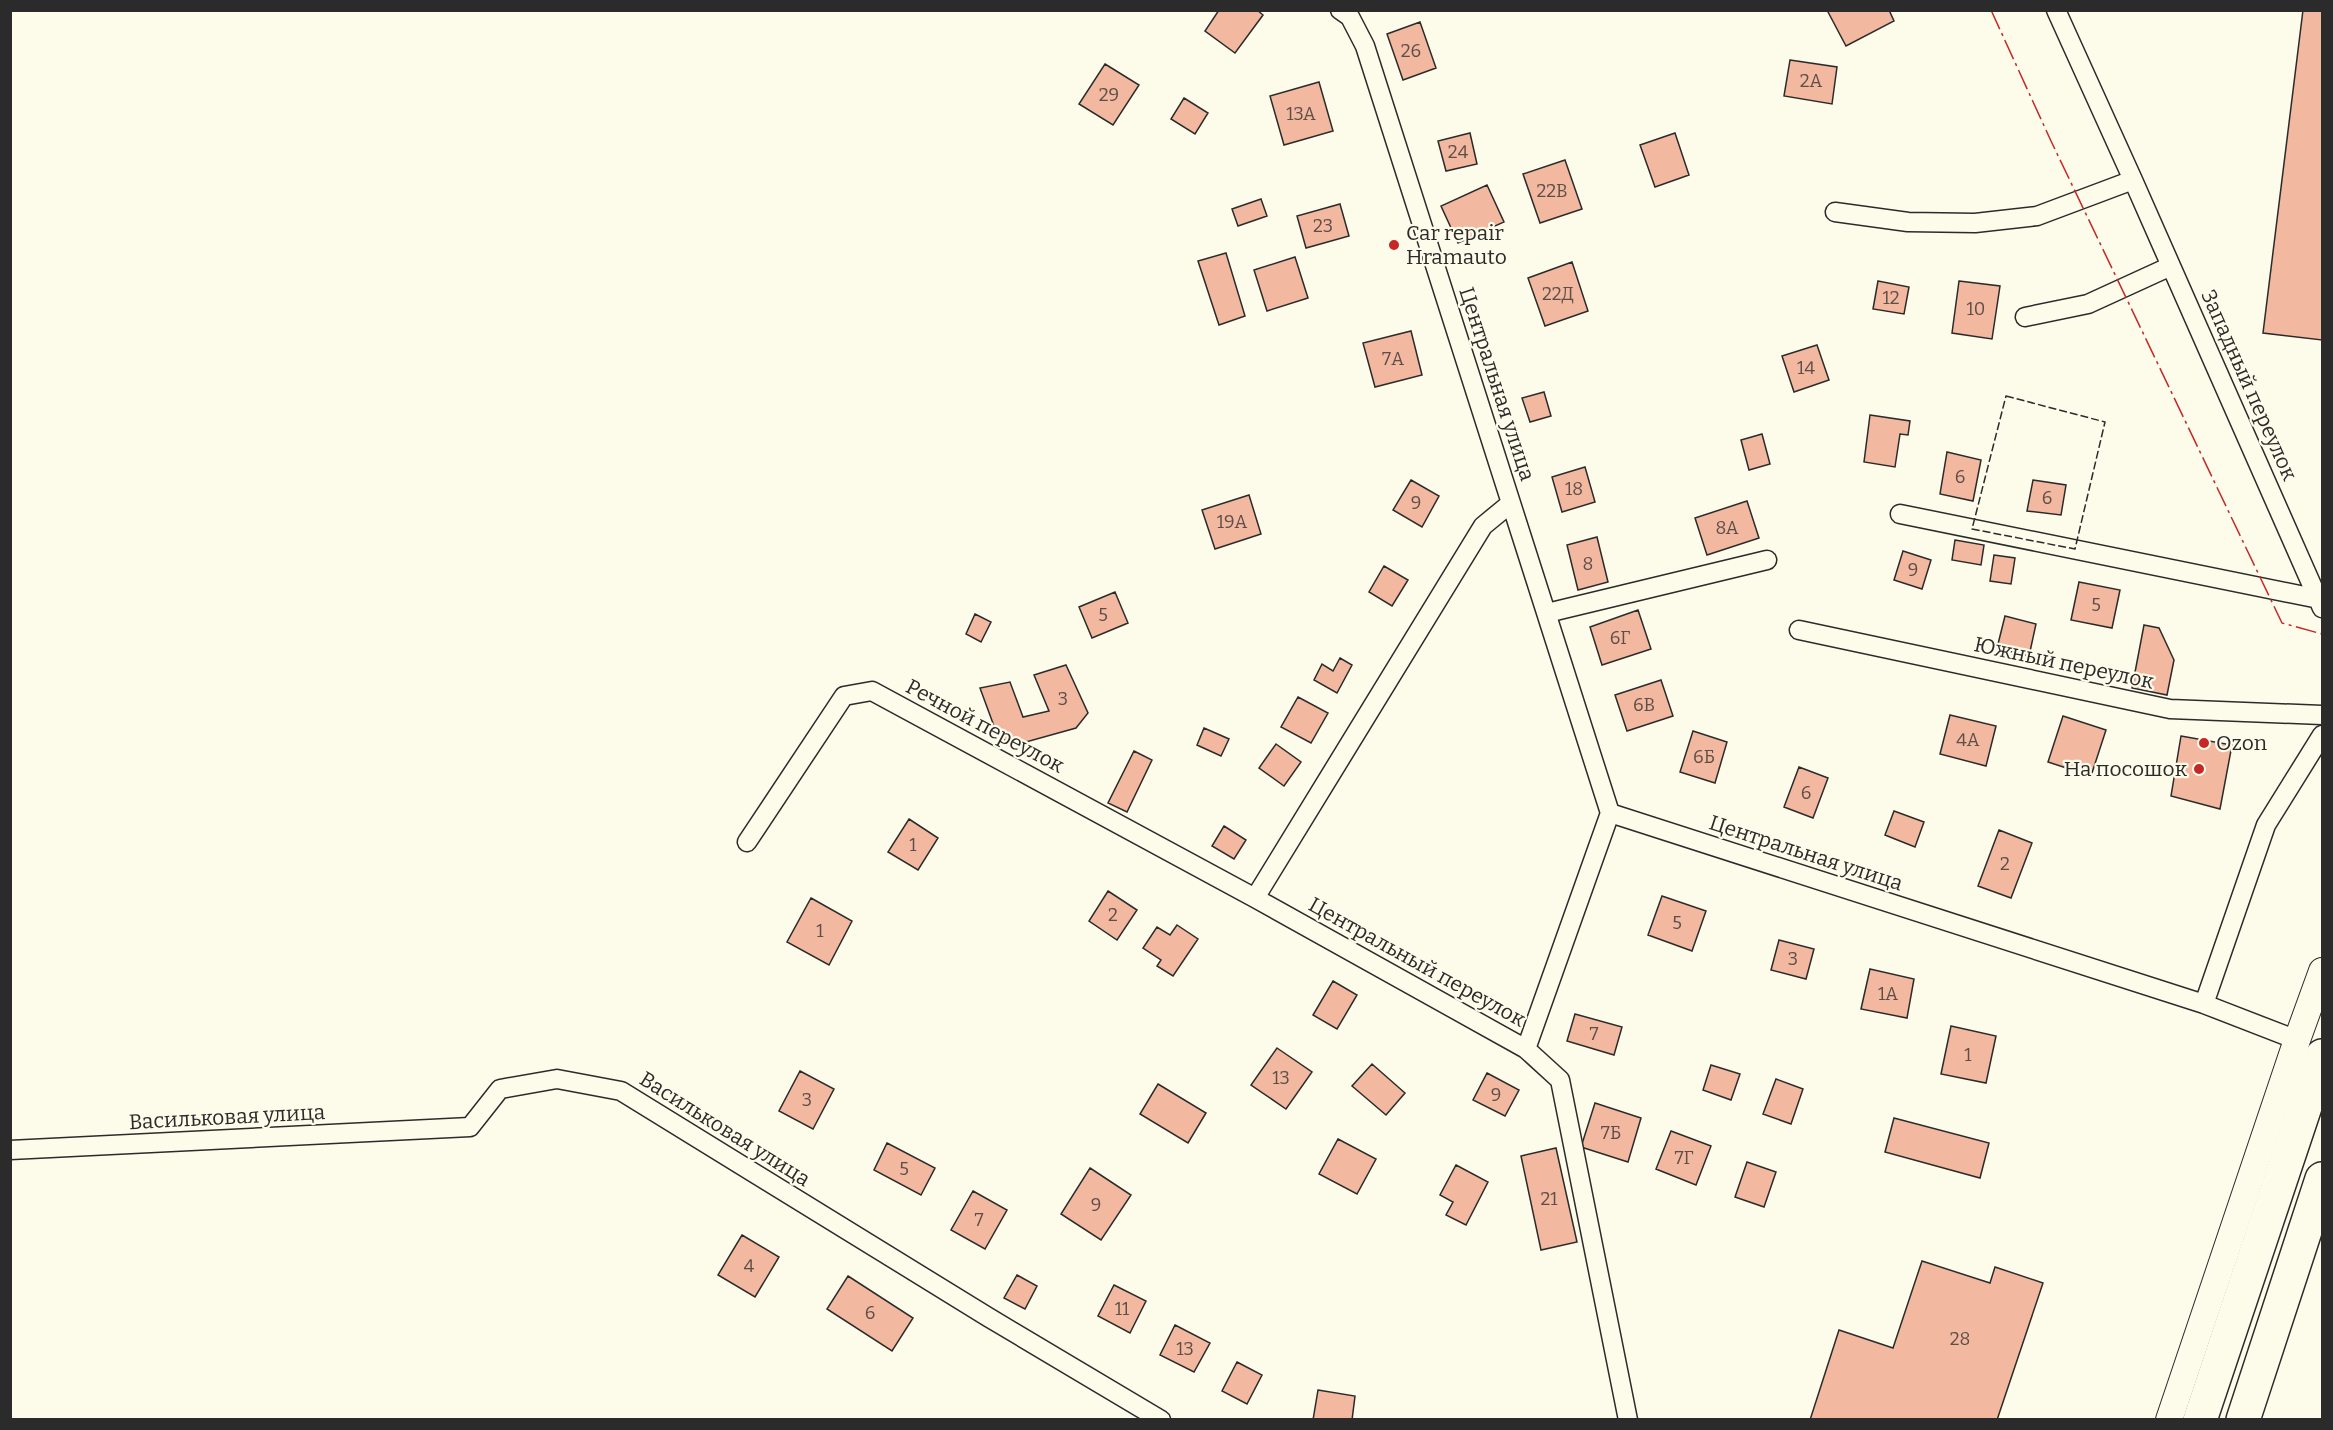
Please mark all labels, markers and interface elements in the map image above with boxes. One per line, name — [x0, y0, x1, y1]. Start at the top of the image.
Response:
house number: 26 — [1401, 40, 1421, 62]
house number: 2А — [1800, 70, 1823, 92]
house number: 29 — [1099, 84, 1119, 106]
house number: 13А — [1286, 103, 1316, 125]
house number: 24 — [1448, 141, 1469, 163]
house number: 22В — [1536, 180, 1568, 202]
house number: 23 — [1313, 215, 1333, 237]
place label: Car repair Hramauto — [1406, 220, 1507, 270]
marker: Car repair Hramauto — [1387, 238, 1401, 252]
house number: 22Д — [1542, 283, 1574, 305]
street label: Центральная улица — [1453, 284, 1541, 485]
street label: Западный переулок — [2195, 286, 2303, 485]
house number: 12 — [1882, 287, 1900, 309]
house number: 10 — [1967, 298, 1985, 320]
house number: 7А — [1382, 348, 1404, 370]
house number: 14 — [1797, 357, 1815, 379]
house number: 6 — [1955, 466, 1965, 488]
house number: 18 — [1565, 478, 1583, 500]
house number: 6 — [2042, 487, 2052, 509]
house number: 9 — [1411, 492, 1421, 514]
house number: 19А — [1217, 511, 1248, 533]
house number: 8А — [1716, 517, 1739, 539]
house number: 8 — [1583, 553, 1593, 575]
house number: 9 — [1908, 559, 1918, 581]
house number: 5 — [2091, 594, 2101, 616]
house number: 5 — [1098, 604, 1108, 626]
house number: 6Г — [1610, 627, 1630, 649]
street label: Южный переулок — [1972, 631, 2157, 695]
street label: Речной переулок — [901, 673, 1069, 779]
house number: 3 — [1058, 688, 1068, 710]
house number: 6В — [1633, 694, 1655, 716]
house number: 4А — [1956, 729, 1980, 751]
place label: Ozon — [2216, 730, 2267, 756]
marker: Ozon — [2197, 736, 2211, 750]
house number: 6Б — [1693, 746, 1715, 768]
place label: На посошок — [2064, 756, 2188, 782]
marker: На посошок — [2192, 762, 2206, 776]
house number: 6 — [1801, 782, 1811, 804]
street label: Центральная улица — [1706, 809, 1907, 897]
house number: 1 — [909, 834, 917, 856]
house number: 2 — [2000, 853, 2010, 875]
street label: Центральный переулок — [1304, 892, 1530, 1033]
house number: 2 — [1108, 904, 1118, 926]
house number: 5 — [1672, 912, 1682, 934]
house number: 1 — [816, 920, 824, 942]
house number: 3 — [1788, 948, 1798, 970]
house number: 1А — [1878, 983, 1898, 1005]
house number: 7 — [1589, 1023, 1599, 1045]
house number: 1 — [1964, 1044, 1972, 1066]
street label: Васильковая улица — [635, 1066, 816, 1192]
house number: 13 — [1272, 1067, 1290, 1089]
house number: 9 — [1491, 1084, 1501, 1106]
house number: 3 — [802, 1089, 812, 1111]
street label: Васильковая улица — [128, 1099, 326, 1135]
house number: 7Б — [1601, 1122, 1621, 1144]
house number: 7Г — [1674, 1147, 1694, 1169]
house number: 5 — [899, 1158, 909, 1180]
house number: 21 — [1540, 1188, 1558, 1210]
house number: 9 — [1091, 1194, 1101, 1216]
house number: 7 — [974, 1209, 984, 1231]
house number: 4 — [744, 1255, 755, 1277]
house number: 11 — [1115, 1298, 1130, 1320]
house number: 6 — [865, 1302, 875, 1324]
house number: 28 — [1950, 1328, 1970, 1350]
house number: 13 — [1176, 1338, 1194, 1360]

